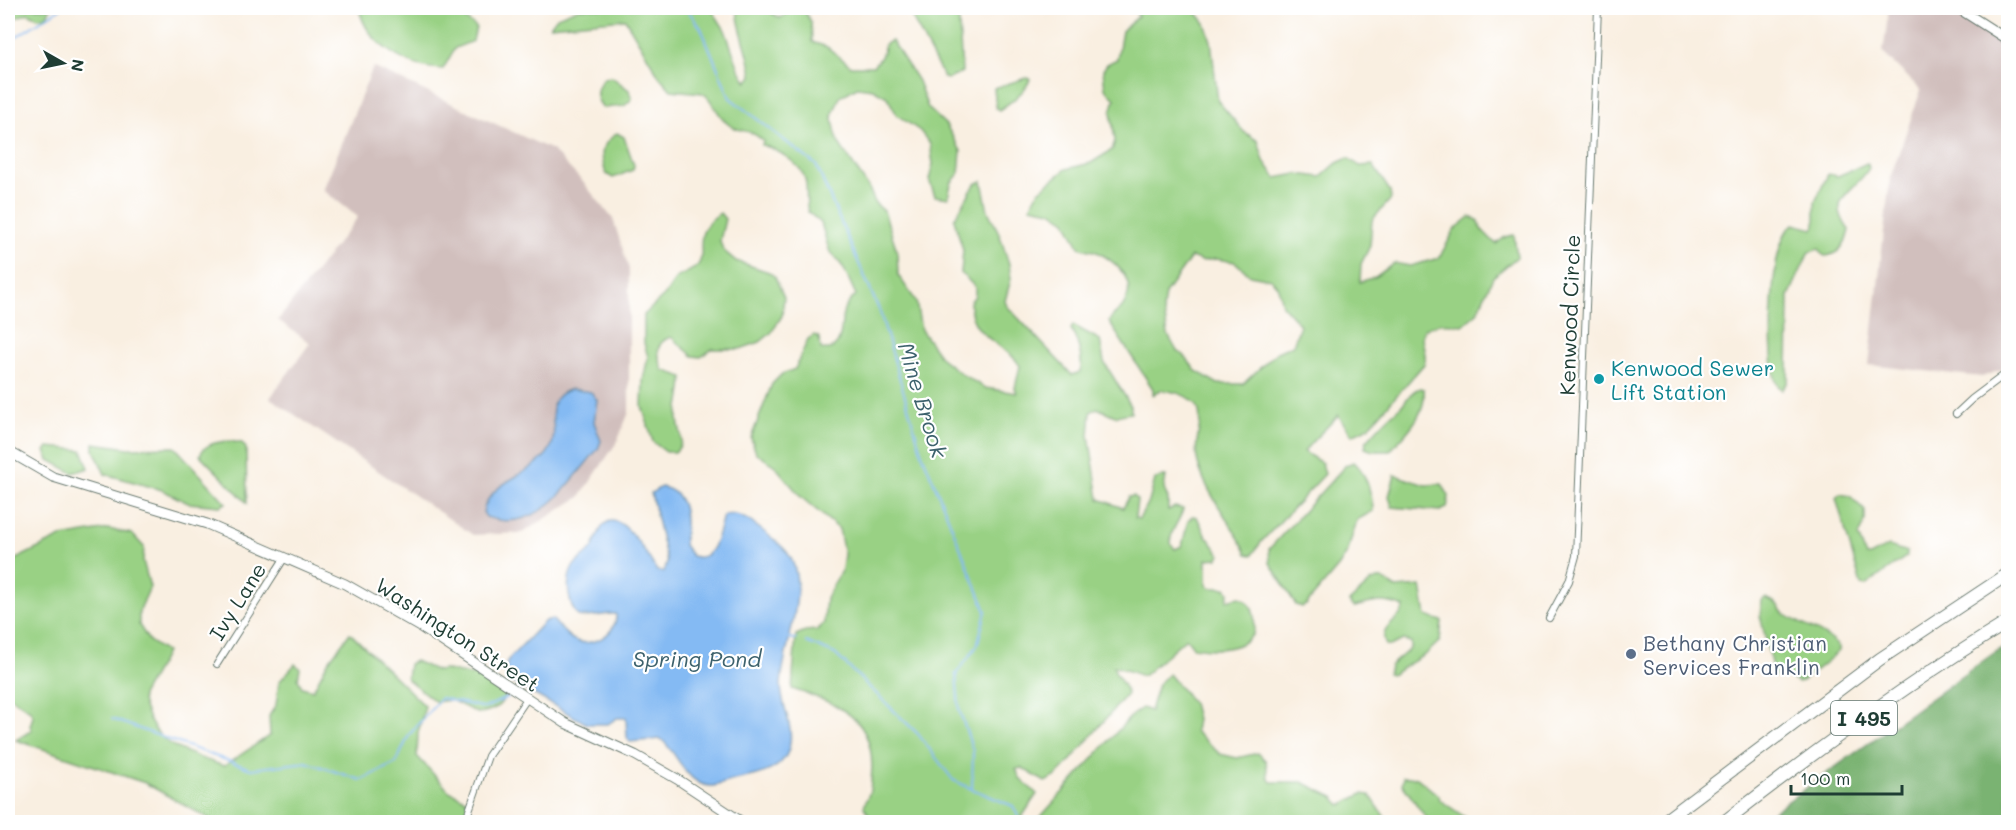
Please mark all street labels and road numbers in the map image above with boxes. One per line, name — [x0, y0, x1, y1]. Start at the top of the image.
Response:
street label: Kenwood Circle — [1553, 234, 1585, 396]
street label: Ivy Lane — [203, 557, 271, 645]
street label: Washington Street — [371, 571, 545, 697]
road number: I 495 — [1831, 701, 1897, 735]

